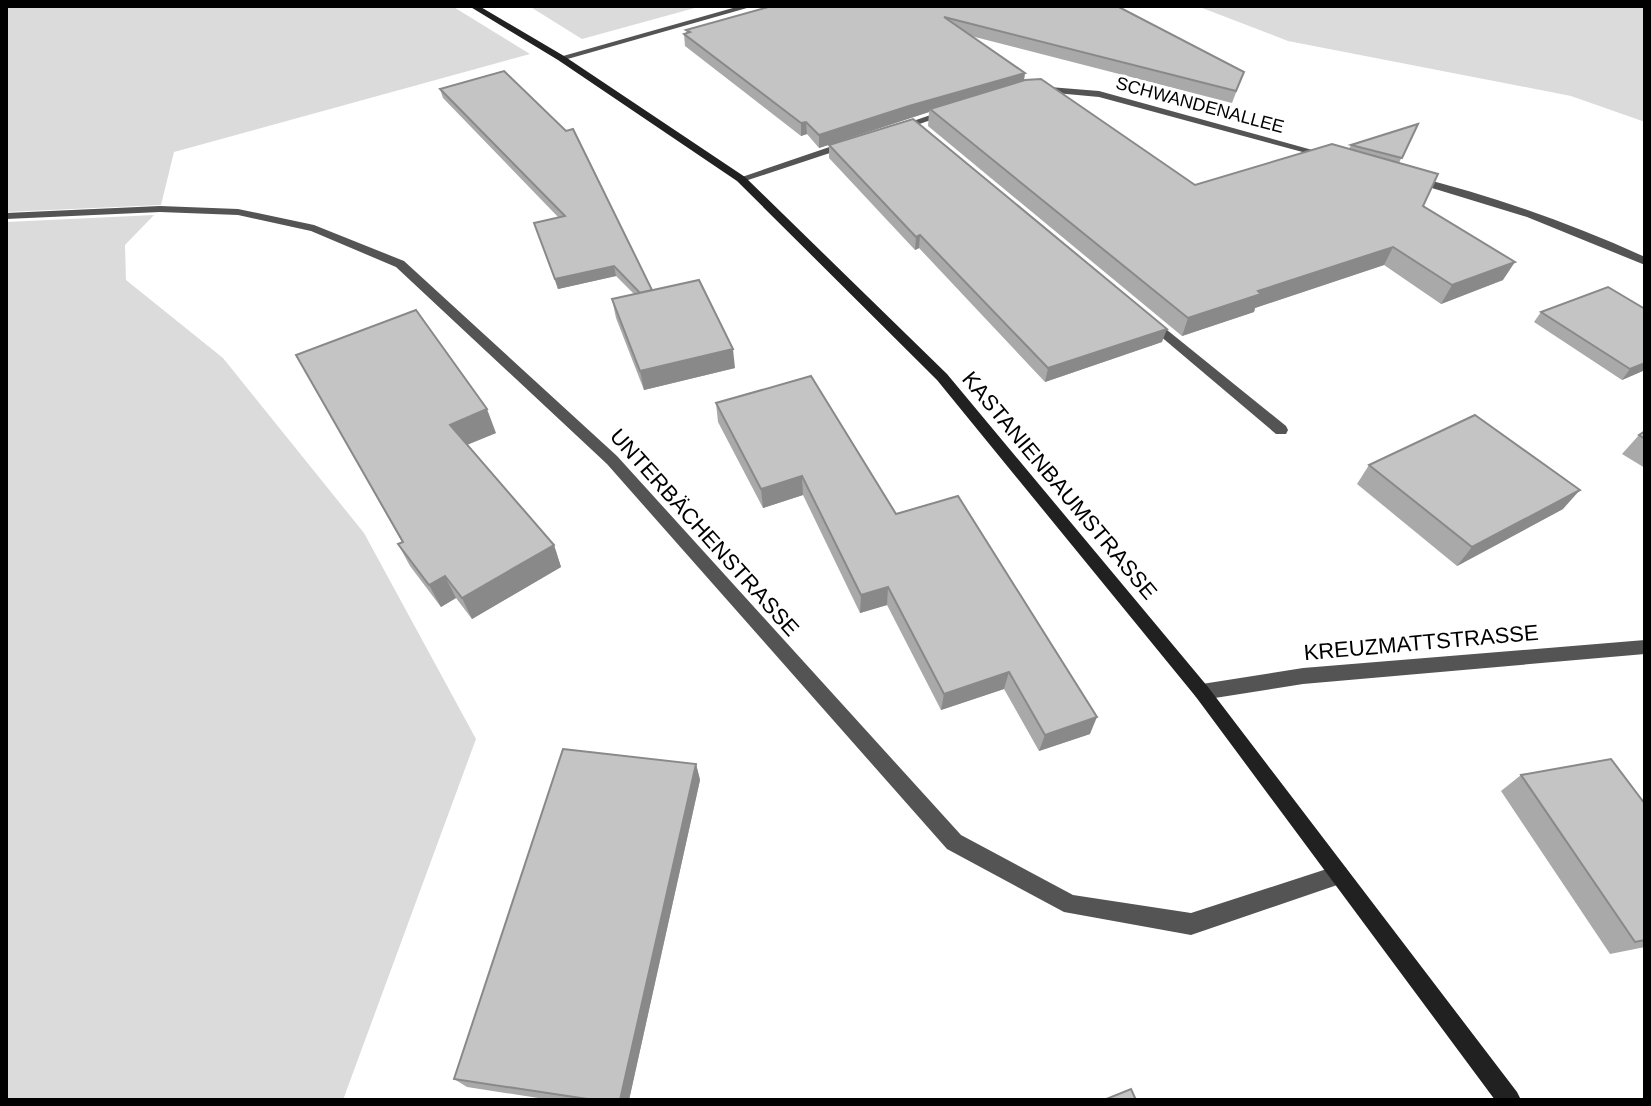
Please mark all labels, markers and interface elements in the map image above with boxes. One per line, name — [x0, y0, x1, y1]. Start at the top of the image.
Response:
street label: SCHWANDENALLEE — [1114, 73, 1286, 137]
street label: KASTANIENBAUMSTRASSE — [957, 366, 1162, 604]
street label: UNTERBÄCHENSTRASSE — [605, 424, 804, 641]
street label: KREUZMATTSTRASSE — [1303, 620, 1539, 665]

